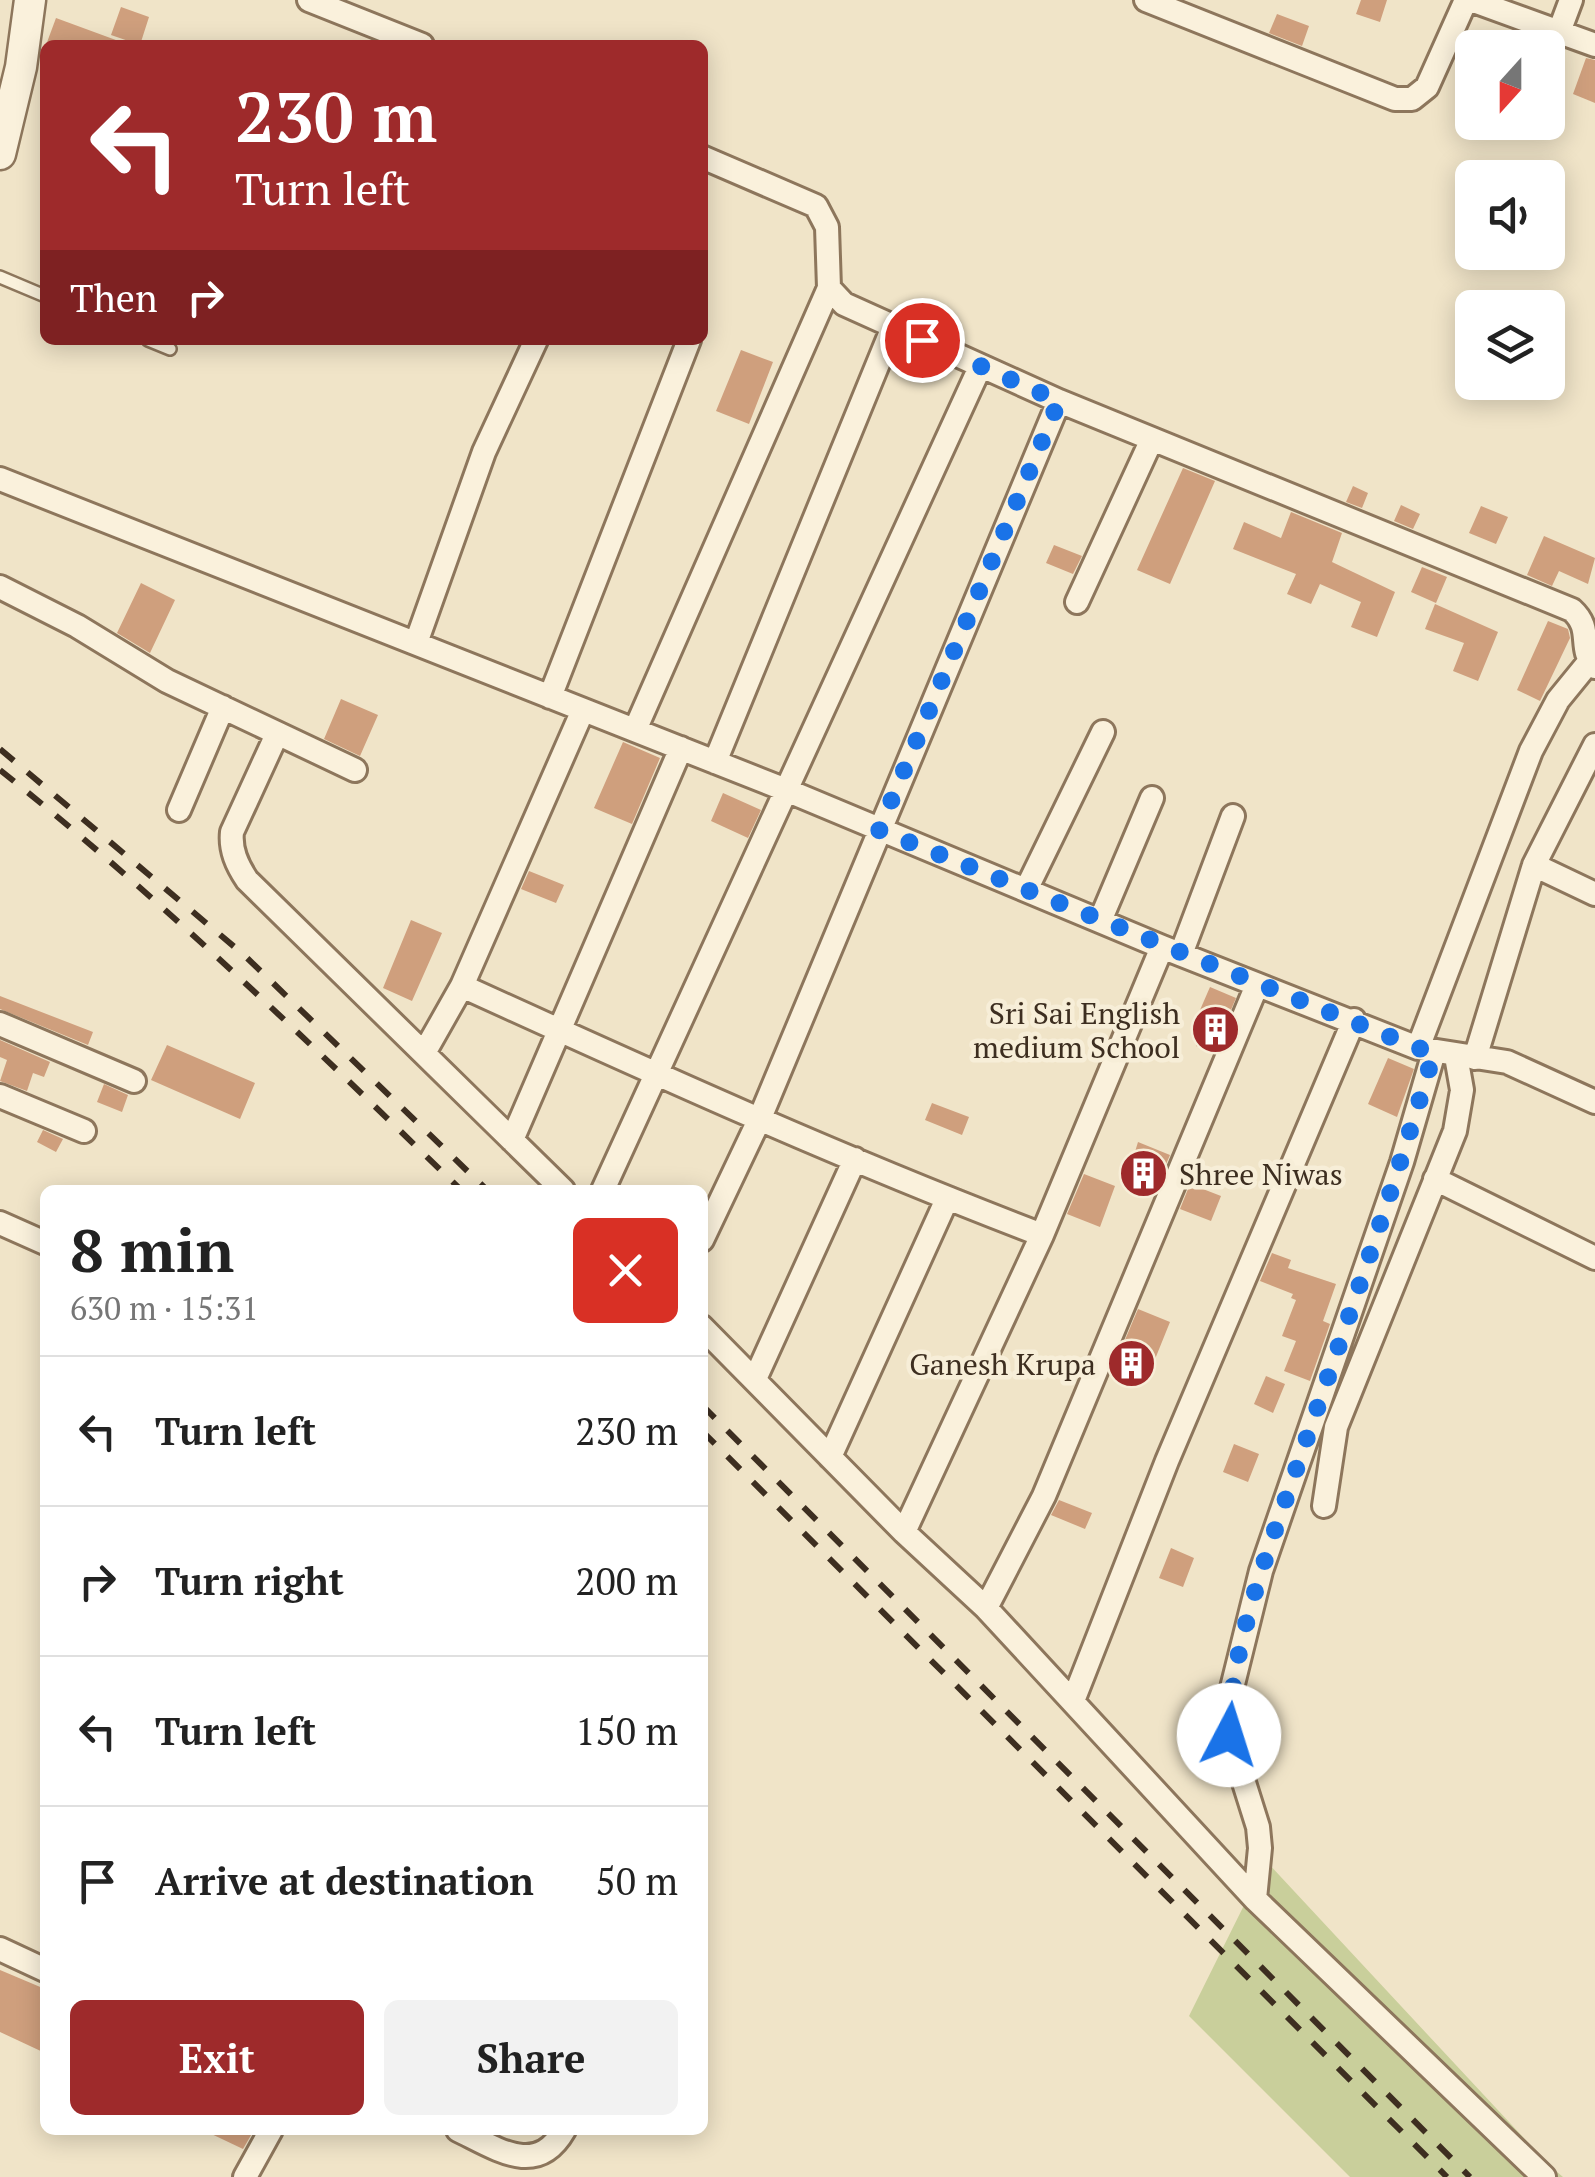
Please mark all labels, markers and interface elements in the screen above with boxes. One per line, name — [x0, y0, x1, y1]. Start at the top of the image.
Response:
north arrow — [1455, 30, 1565, 140]
map controls — [1455, 30, 1565, 400]
text: 230 m — [235, 69, 437, 162]
icon: left — [70, 80, 200, 210]
text: Turn left — [235, 158, 410, 218]
button: sound — [1455, 160, 1565, 270]
icon: right — [178, 270, 233, 325]
text: Then — [70, 273, 158, 323]
button: layers — [1455, 290, 1565, 400]
pin — [880, 298, 965, 383]
icon: arrive — [895, 313, 950, 368]
place label: Sri Sai English medium School — [973, 993, 1180, 1067]
building icon: Sri Sai English medium School — [1189, 1004, 1241, 1056]
building icon: Shree Niwas — [1118, 1148, 1170, 1200]
place label: Shree Niwas — [1179, 1154, 1343, 1194]
text: 8 min — [70, 1210, 234, 1289]
button: close — [573, 1218, 678, 1323]
text: 630 m · 15:31 — [70, 1287, 258, 1329]
building icon: Ganesh Krupa — [1105, 1338, 1157, 1390]
place label: Ganesh Krupa — [909, 1344, 1096, 1384]
icon: left — [70, 1404, 125, 1459]
text: Turn left — [155, 1406, 316, 1456]
text: 230 m — [575, 1406, 678, 1456]
icon: right — [70, 1554, 125, 1609]
text: Turn right — [155, 1556, 344, 1606]
text: 200 m — [575, 1556, 678, 1606]
position arrow — [1177, 1683, 1281, 1787]
icon: left — [70, 1704, 125, 1759]
text: Turn left — [155, 1706, 316, 1756]
text: 150 m — [575, 1706, 678, 1756]
icon: arrive — [70, 1854, 125, 1909]
text: Arrive at destination — [155, 1856, 534, 1906]
text: 50 m — [595, 1856, 678, 1906]
button: Exit — [70, 2000, 364, 2115]
button: Share — [384, 2000, 678, 2115]

